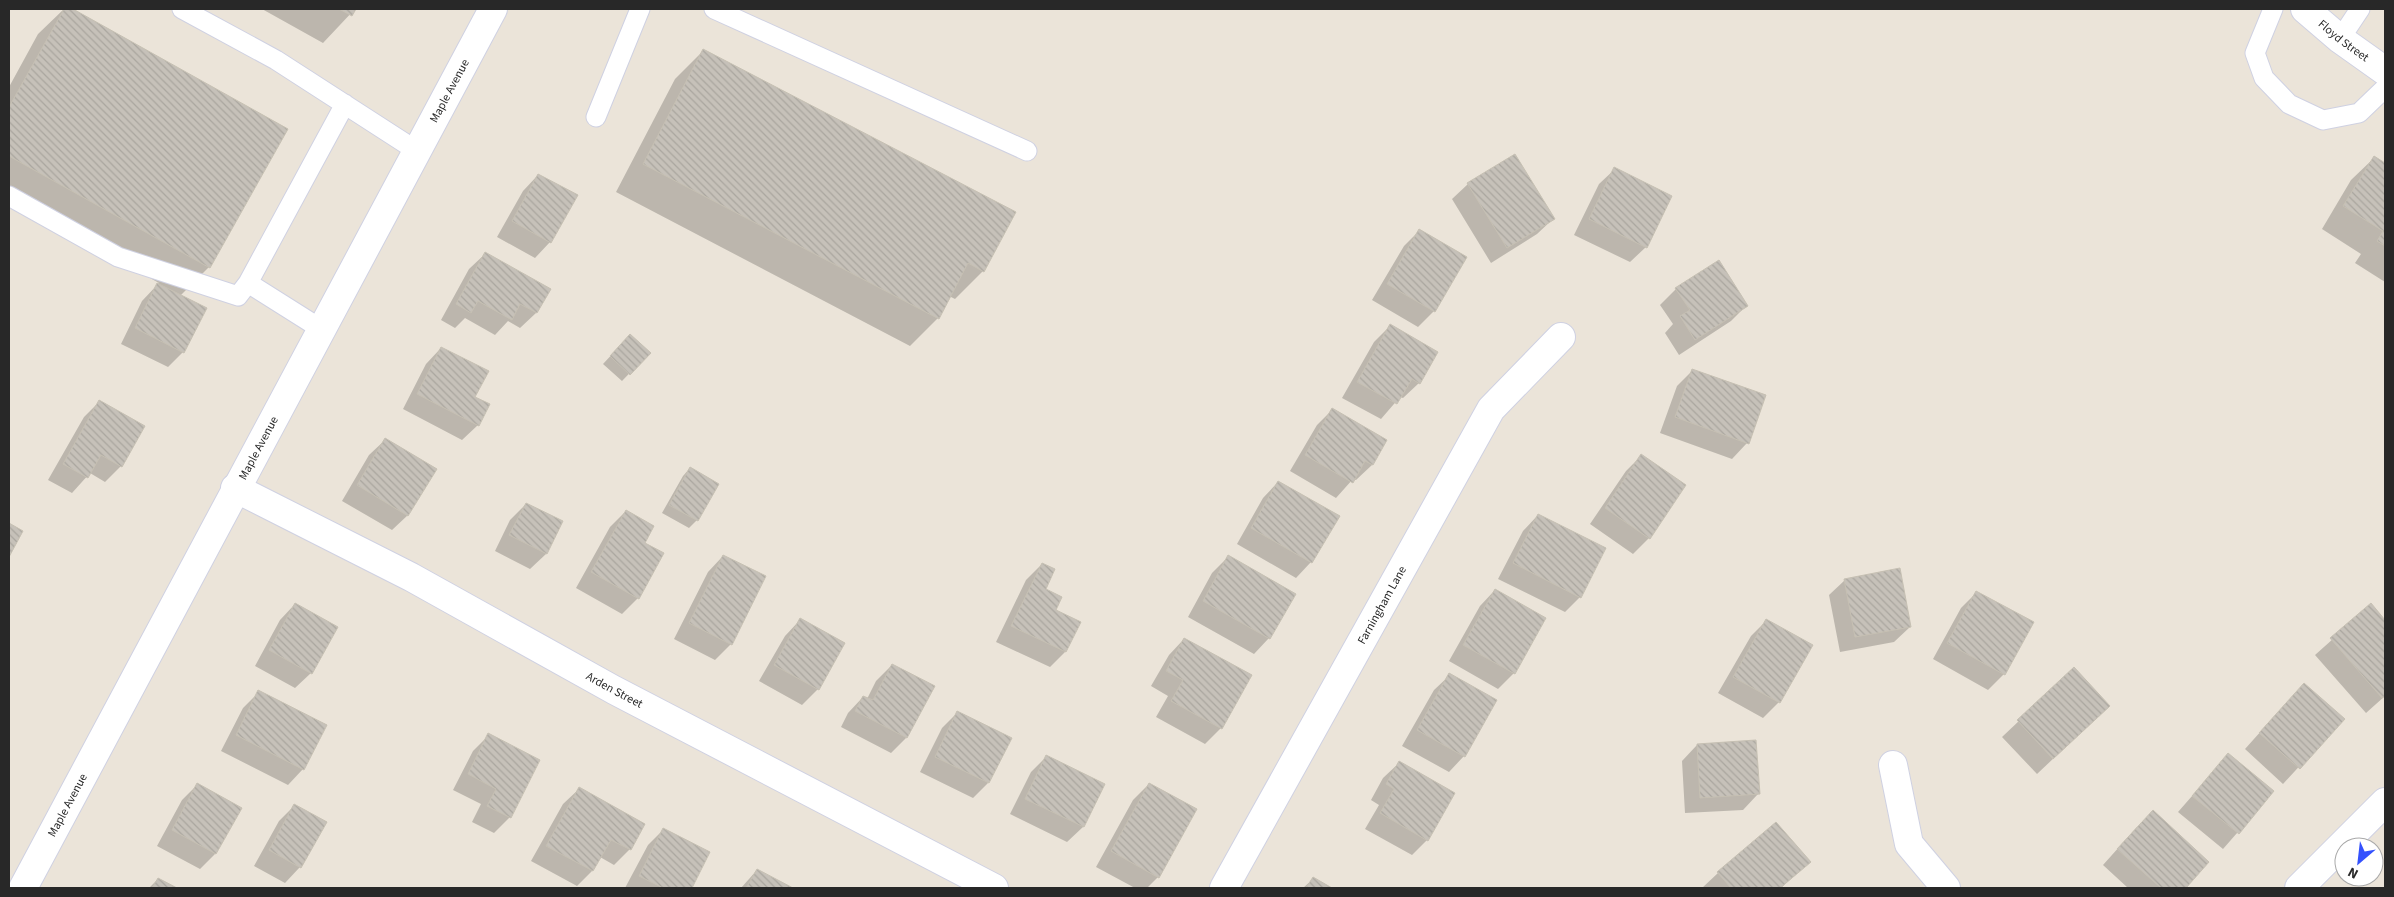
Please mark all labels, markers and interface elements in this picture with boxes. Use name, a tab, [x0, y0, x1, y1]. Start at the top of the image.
street label: Floyd Street	[2315, 15, 2373, 66]
street label: Maple Avenue	[425, 56, 473, 126]
street label: Maple Avenue	[234, 413, 282, 483]
street label: Farningham Lane	[1353, 563, 1410, 647]
street label: Arden Street	[583, 668, 646, 712]
street label: Maple Avenue	[43, 770, 91, 840]
north arrow	[2334, 837, 2384, 887]
text: N	[2345, 862, 2362, 884]

